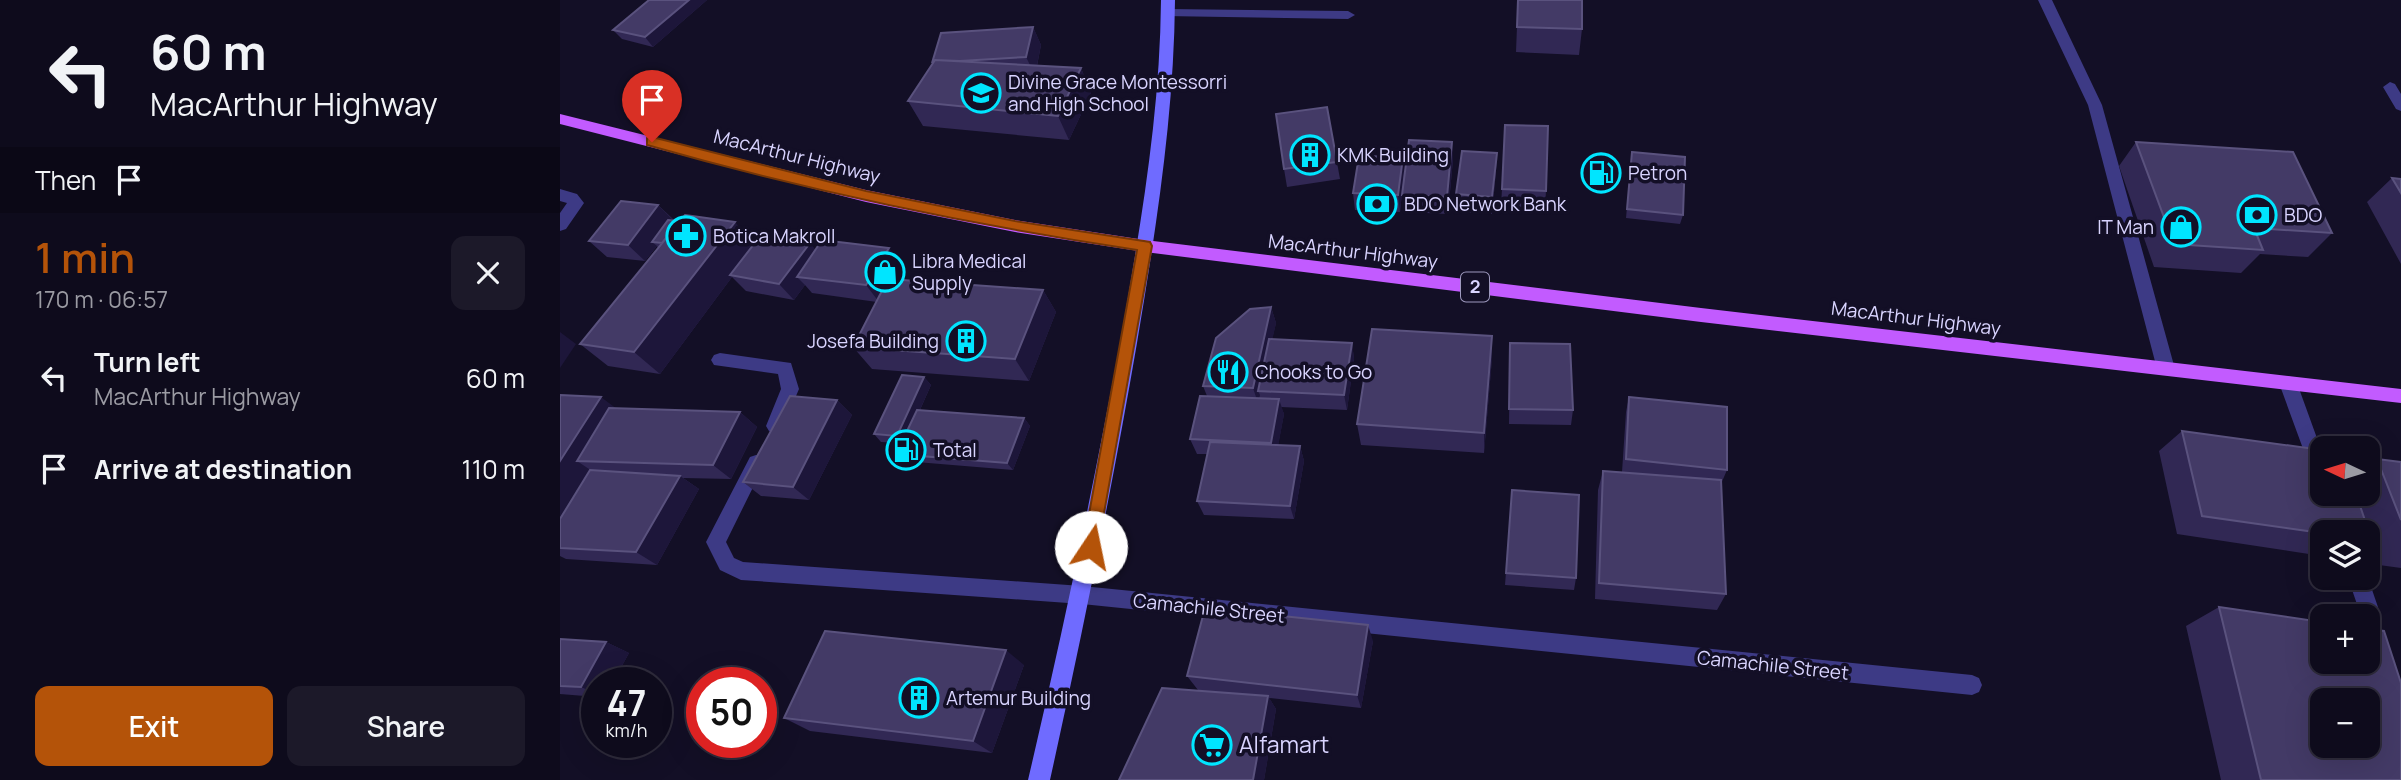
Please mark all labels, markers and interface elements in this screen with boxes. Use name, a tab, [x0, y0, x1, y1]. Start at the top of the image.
text: 60 m	[150, 18, 267, 85]
icon: left	[35, 28, 126, 119]
place label: Divine Grace Montessorri and High School	[1008, 69, 1227, 117]
pin	[622, 70, 682, 142]
school or university icon: Divine Grace Montessorri and High School	[960, 72, 1002, 114]
icon: arrive	[633, 81, 671, 119]
text: MacArthur Highway	[150, 82, 438, 126]
street label: MacArthur Highway	[711, 123, 883, 189]
building icon: KMK Building	[1289, 134, 1331, 176]
place label: KMK Building	[1337, 142, 1449, 168]
fuel station icon: Petron	[1580, 152, 1622, 194]
place label: Petron	[1628, 160, 1687, 186]
icon: arrive	[110, 161, 148, 199]
text: Then	[35, 162, 96, 198]
bank icon: BDO Network Bank	[1356, 183, 1398, 225]
place label: BDO Network Bank	[1404, 191, 1567, 217]
bank icon: BDO	[2236, 194, 2278, 236]
place label: BDO	[2284, 202, 2322, 228]
shop icon: IT Man	[2160, 206, 2202, 248]
place label: IT Man	[2097, 214, 2154, 240]
pharmacy icon: Botica Makroll	[665, 215, 707, 257]
place label: Botica Makroll	[713, 223, 835, 249]
text: 1 min	[35, 228, 135, 286]
street label: MacArthur Highway	[1267, 228, 1439, 274]
button: close	[451, 236, 525, 310]
place label: Libra Medical Supply	[912, 248, 1026, 296]
shop icon: Libra Medical Supply	[864, 251, 906, 293]
road number: 2	[1461, 272, 1489, 302]
text: 170 m · 06:57	[35, 283, 168, 315]
street label: MacArthur Highway	[1830, 295, 2002, 341]
building icon: Josefa Building	[945, 320, 987, 362]
place label: Josefa Building	[807, 328, 939, 354]
text: Turn left	[94, 344, 201, 380]
restaurant icon: Chooks to Go	[1207, 351, 1249, 393]
icon: left	[35, 359, 73, 397]
place label: Chooks to Go	[1255, 359, 1372, 385]
text: 60 m	[466, 360, 525, 396]
text: MacArthur Highway	[94, 380, 301, 412]
fuel station icon: Total	[885, 429, 927, 471]
north arrow	[2310, 436, 2380, 506]
map controls	[2310, 436, 2380, 758]
place label: Total	[933, 437, 977, 463]
icon: arrive	[35, 450, 73, 488]
text: Arrive at destination	[94, 451, 352, 487]
text: 110 m	[462, 451, 525, 487]
position arrow	[1054, 510, 1128, 584]
button: layers	[2310, 520, 2380, 590]
street label: Camachile Street	[1132, 587, 1286, 629]
button: +	[2310, 604, 2380, 674]
street label: Camachile Street	[1696, 644, 1850, 686]
speed limit sign: 50	[686, 667, 777, 758]
building icon: Artemur Building	[898, 677, 940, 719]
text: 47	[607, 679, 646, 727]
place label: Artemur Building	[946, 685, 1091, 711]
button: Exit	[35, 686, 273, 766]
button: Share	[287, 686, 525, 766]
button: −	[2310, 688, 2380, 758]
text: km/h	[606, 718, 647, 742]
supermarket icon: Alfamart	[1191, 724, 1233, 766]
place label: Alfamart	[1239, 728, 1329, 760]

